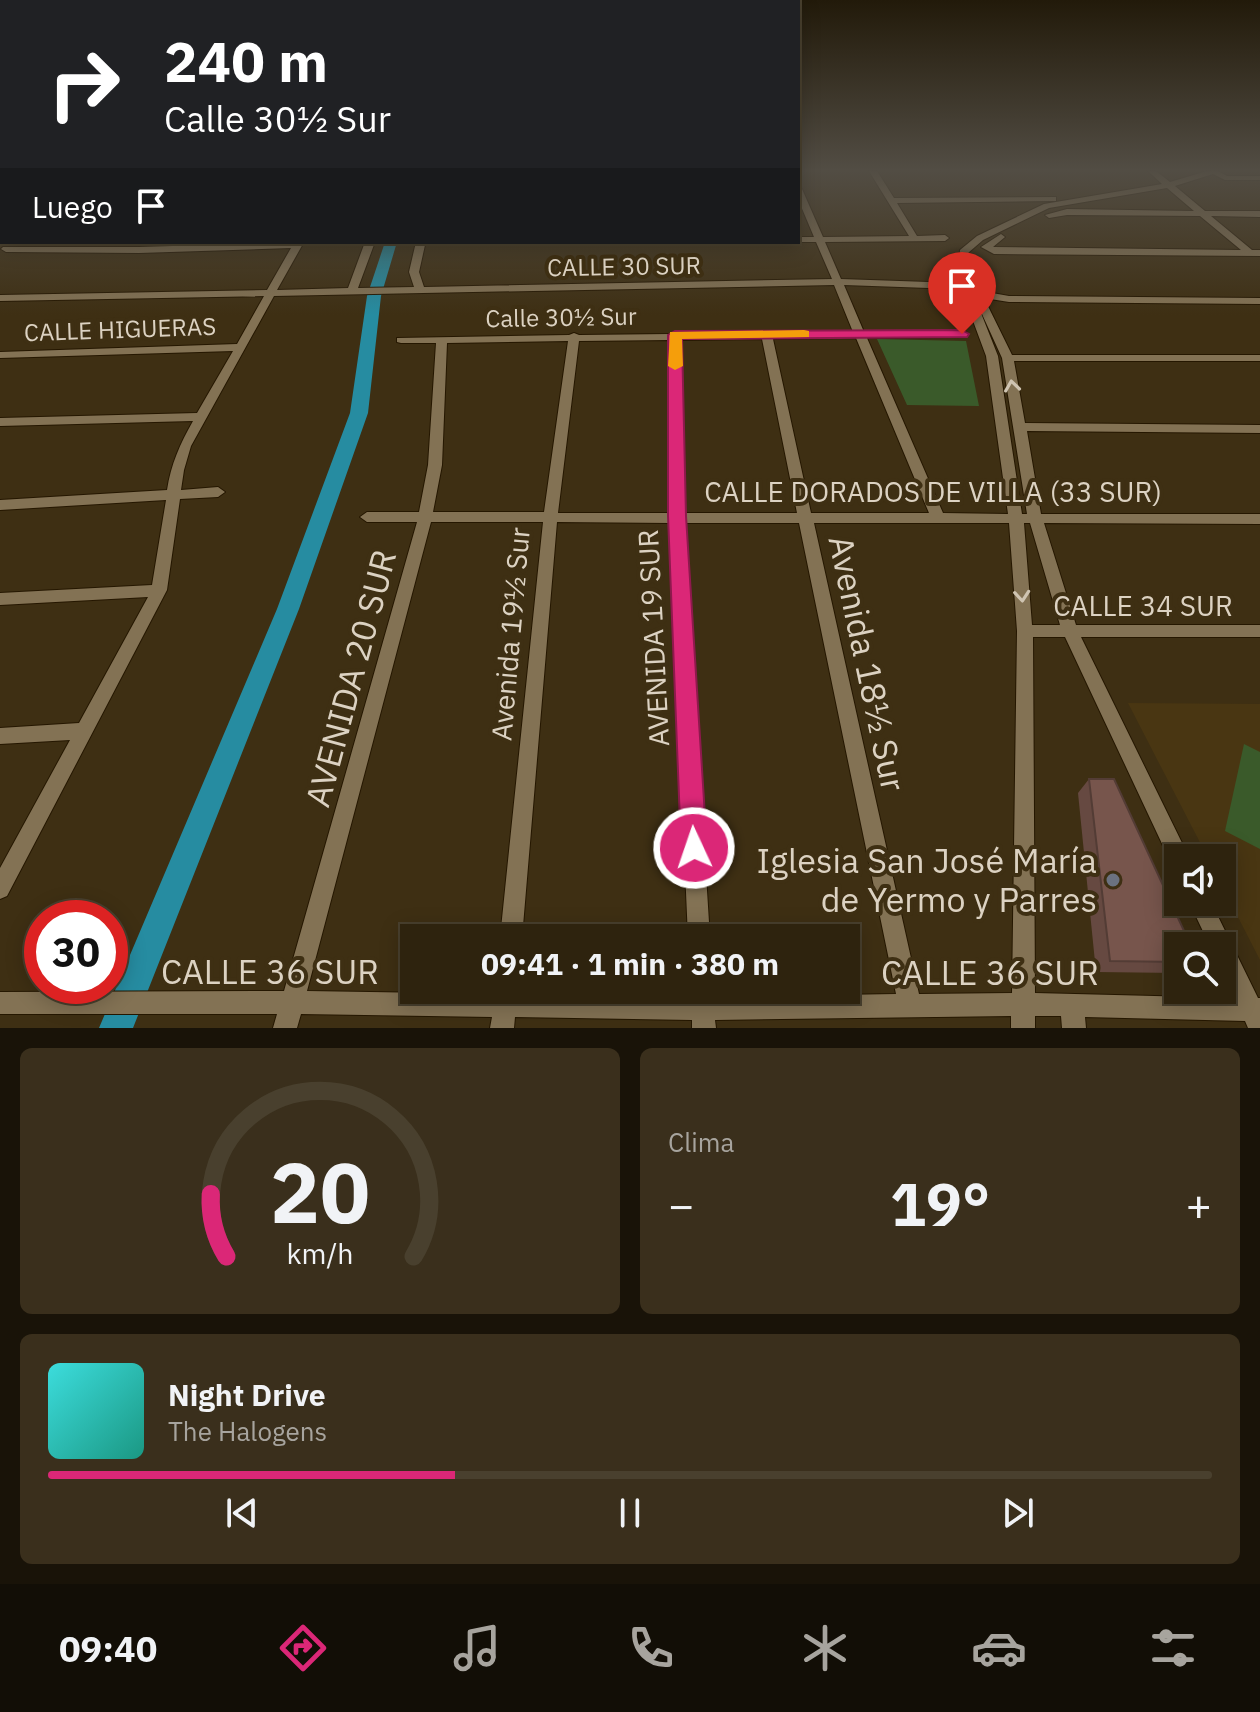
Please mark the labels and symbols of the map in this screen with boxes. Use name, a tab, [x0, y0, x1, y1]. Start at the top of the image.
street label: CALLE 30 SUR	[547, 249, 701, 283]
pin	[928, 252, 996, 334]
street label: Calle 30½ Sur	[485, 300, 637, 334]
street label: CALLE HIGUERAS	[23, 310, 217, 348]
one-way arrow	[1004, 379, 1021, 393]
street label: CALLE DORADOS DE VILLA (33 SUR)	[704, 473, 1162, 510]
street label: Avenida 19½ Sur	[482, 526, 538, 742]
street label: AVENIDA 19 SUR	[629, 528, 677, 748]
street label: Avenida 18½ Sur	[819, 531, 917, 795]
street label: AVENIDA 20 SUR	[295, 545, 405, 811]
street label: CALLE 34 SUR	[1053, 587, 1233, 624]
one-way arrow	[1014, 590, 1031, 603]
position arrow	[652, 806, 736, 890]
place label: Iglesia San José María de Yermo y Parres	[757, 838, 1097, 921]
marker: Iglesia San José María de Yermo y Parres	[1104, 871, 1122, 889]
speed limit sign: 30	[24, 900, 128, 1004]
street label: CALLE 36 SUR	[161, 949, 379, 993]
street label: CALLE 36 SUR	[881, 950, 1099, 994]

